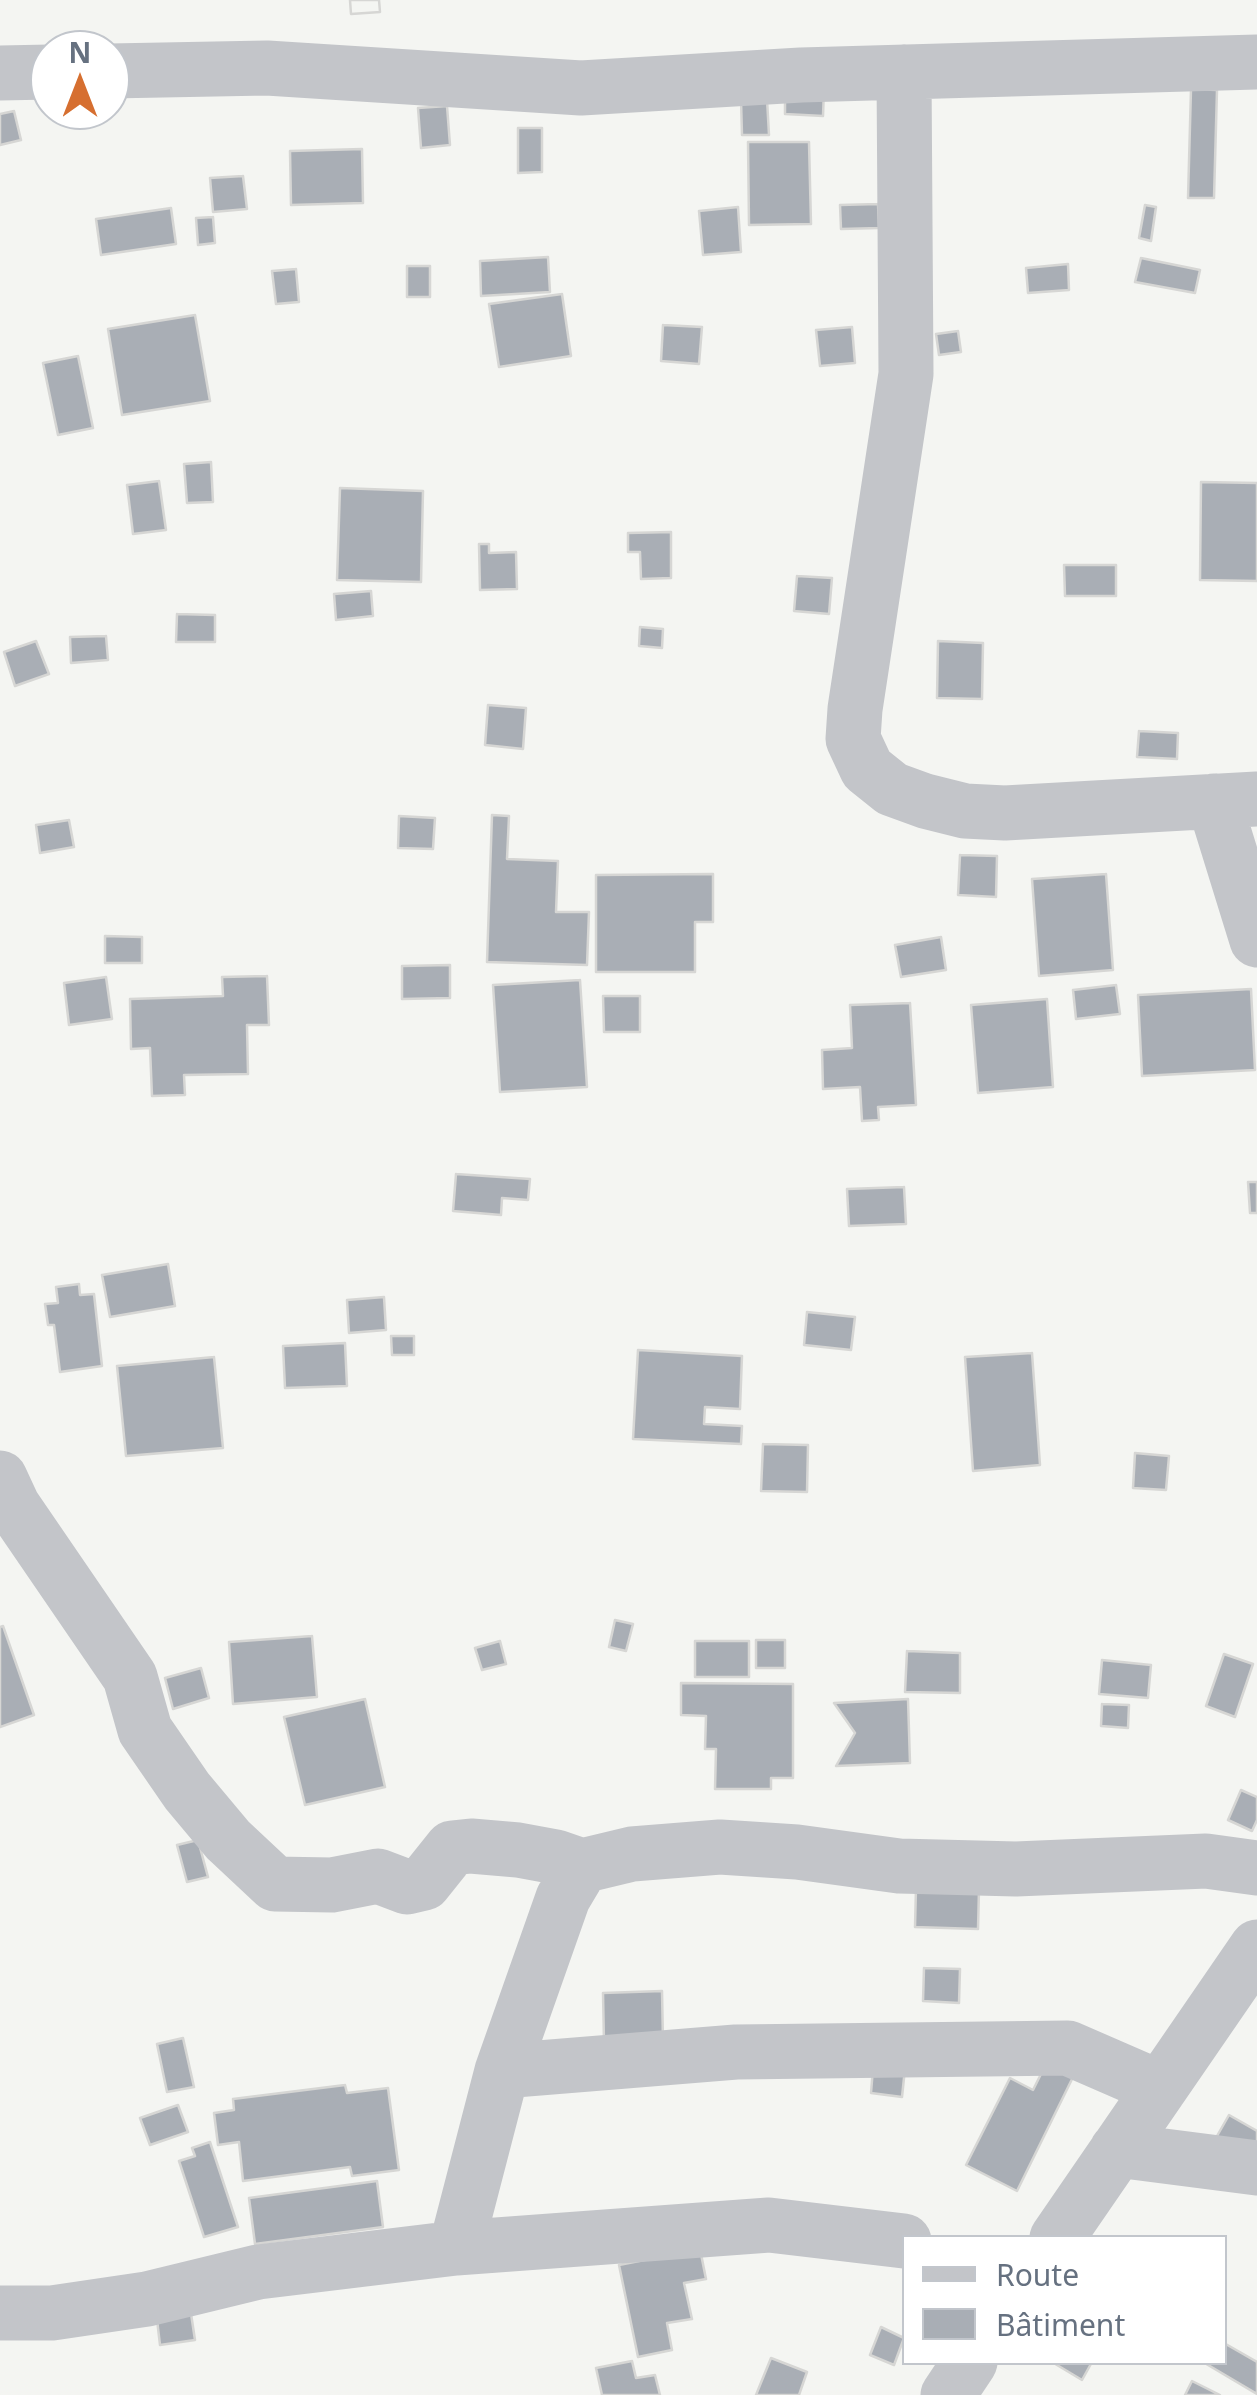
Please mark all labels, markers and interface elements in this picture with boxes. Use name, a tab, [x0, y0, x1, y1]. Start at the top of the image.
north arrow	[30, 30, 130, 130]
text: N	[69, 33, 91, 71]
legend	[902, 2235, 1227, 2365]
text: Route	[996, 2254, 1079, 2295]
text: Bâtiment	[996, 2304, 1125, 2345]

